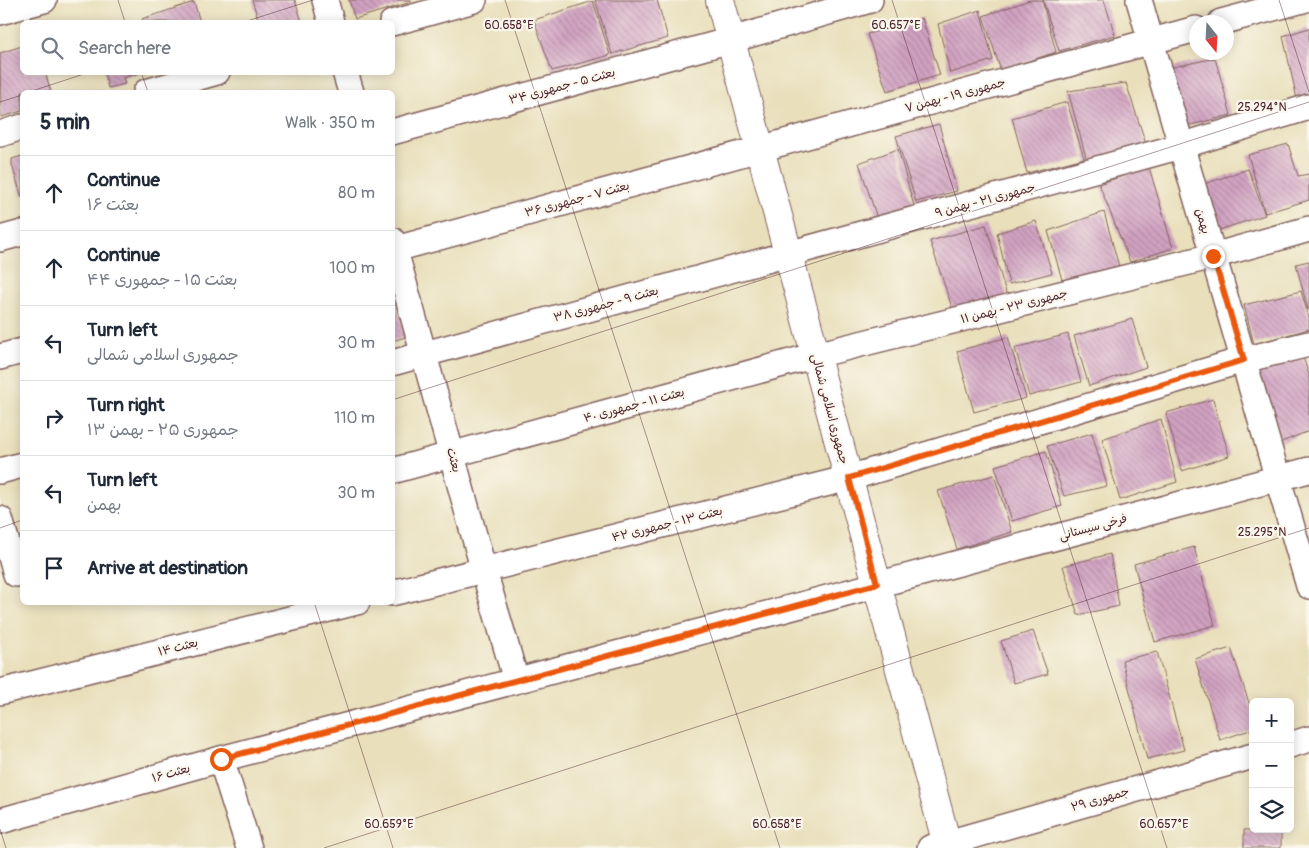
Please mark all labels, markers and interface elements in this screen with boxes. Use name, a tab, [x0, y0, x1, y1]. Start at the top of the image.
north arrow	[1189, 15, 1234, 60]
text: 60.658°E	[485, 18, 533, 33]
text: 60.657°E	[871, 18, 921, 33]
search box	[20, 20, 395, 75]
icon: search	[38, 34, 66, 62]
text: Search here	[78, 36, 171, 60]
street label: بعثت ۵ - جمهوری ۳۴	[507, 65, 617, 108]
street label: جمهوری ۱۹ - بهمن ۷	[903, 75, 1007, 116]
text: 25.294°N	[1237, 100, 1287, 115]
text: 5 min	[40, 109, 90, 136]
text: Walk · 350 m	[285, 113, 375, 133]
text: Continue	[87, 168, 160, 192]
street label: بعثت ۷ - جمهوری ۳۶	[523, 178, 631, 221]
icon: ahead	[40, 179, 68, 207]
street label: جمهوری ۲۱ - بهمن ۹	[933, 180, 1037, 221]
text: 80 m	[338, 183, 375, 203]
text: بعثت ۱۶	[87, 195, 139, 215]
street label: بهمن	[1192, 207, 1213, 236]
text: Continue	[87, 243, 160, 267]
route end	[1202, 245, 1225, 268]
icon: ahead	[40, 254, 68, 282]
text: 100 m	[329, 258, 375, 278]
text: بعثت ۱۵ - جمهوری ۴۴	[87, 270, 238, 290]
street label: بعثت ۹ - جمهوری ۳۸	[552, 283, 660, 326]
street label: جمهوری ۲۳ - بهمن ۱۱	[959, 286, 1069, 327]
text: Turn left	[87, 318, 157, 342]
icon: left	[40, 329, 68, 357]
text: 30 m	[337, 333, 375, 353]
text: جمهوری اسلامی شمالی	[87, 345, 239, 365]
street label: جمهوری اسلامی شمالی	[808, 352, 851, 466]
street label: بعثت ۱۱ - جمهوری ۴۰	[582, 385, 686, 426]
text: Turn right	[87, 393, 165, 417]
icon: right	[40, 404, 68, 432]
text: 110 m	[334, 408, 375, 428]
text: جمهوری ۲۵ - بهمن ۱۳	[87, 420, 239, 440]
street label: بعثت	[443, 446, 464, 474]
text: Turn left	[87, 468, 157, 492]
icon: left	[40, 479, 68, 507]
text: 30 m	[337, 483, 375, 503]
text: بهمن	[87, 495, 121, 515]
street label: بعثت ۱۳ - جمهوری ۴۲	[610, 503, 724, 545]
street label: فرخی سیستانی	[1057, 511, 1129, 544]
text: 25.295°N	[1238, 525, 1286, 540]
icon: arrive	[40, 554, 68, 582]
text: Arrive at destination	[87, 556, 248, 580]
street label: بعثت ۱۴	[157, 635, 200, 660]
map controls	[1249, 698, 1294, 833]
button: +	[1249, 698, 1294, 743]
button: −	[1249, 743, 1294, 788]
route start	[210, 748, 233, 771]
street label: بعثت ۱۶	[150, 761, 192, 786]
street label: جمهوری ۲۹	[1069, 784, 1131, 815]
button: layers	[1249, 788, 1294, 833]
text: 60.659°E	[365, 817, 413, 832]
text: 60.658°E	[753, 817, 801, 832]
text: 60.657°E	[1139, 817, 1189, 832]

